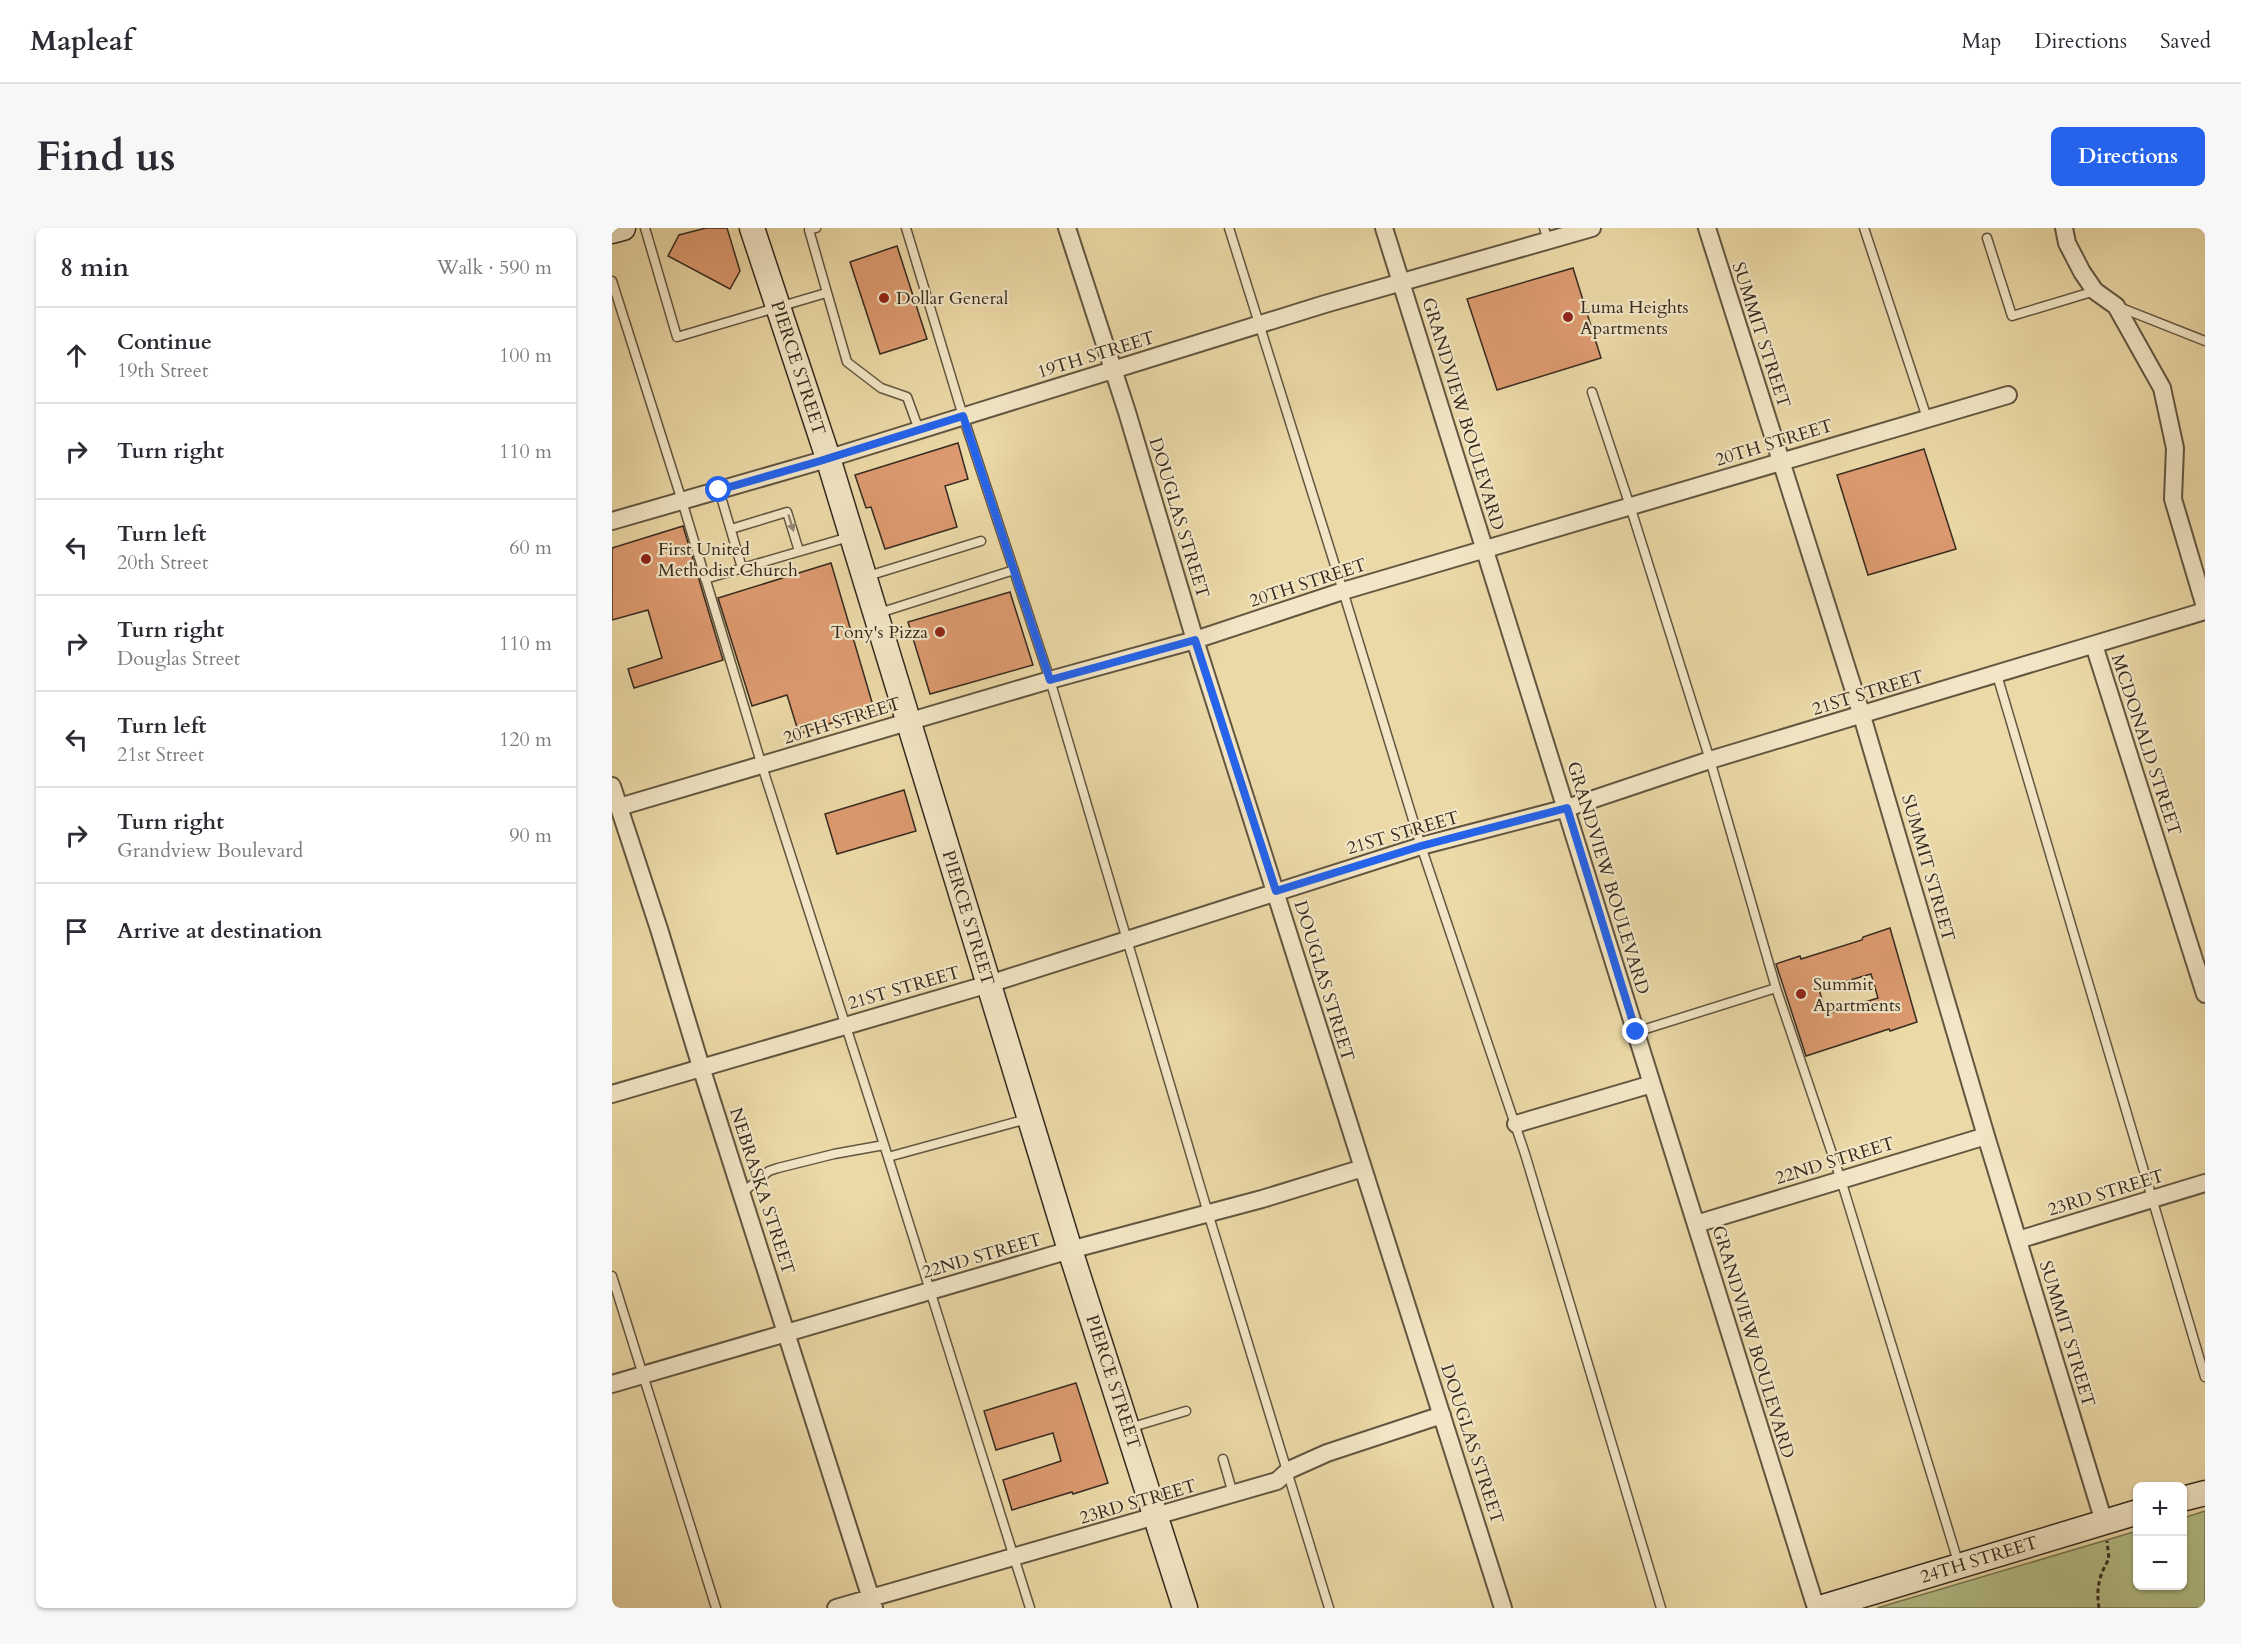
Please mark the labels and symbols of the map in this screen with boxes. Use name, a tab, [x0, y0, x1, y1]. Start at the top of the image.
street label: SUMMIT STREET	[1726, 259, 1796, 411]
place label: Dollar General	[896, 286, 1009, 311]
marker: Dollar General	[877, 291, 891, 305]
street label: GRANDVIEW BOULEVARD	[1416, 294, 1510, 534]
place label: Luma Heights Apartments	[1580, 295, 1689, 341]
street label: PIERCE STREET	[764, 297, 832, 439]
marker: Luma Heights Apartments	[1561, 310, 1575, 324]
street label: 19TH STREET	[1034, 325, 1158, 385]
street label: 20TH STREET	[1712, 413, 1836, 473]
street label: DOUGLAS STREET	[1143, 435, 1215, 601]
route start	[705, 476, 731, 502]
one-way arrow	[787, 514, 796, 532]
place label: First United Methodist Church	[658, 537, 798, 583]
marker: First United Methodist Church	[639, 552, 653, 566]
street label: 20TH STREET	[1246, 552, 1370, 614]
place label: Tony's Pizza	[831, 620, 928, 645]
marker: Tony's Pizza	[933, 625, 947, 639]
street label: MCDONALD STREET	[2105, 651, 2187, 839]
street label: 21ST STREET	[1809, 664, 1927, 722]
street label: 20TH STREET	[780, 691, 904, 751]
street label: GRANDVIEW BOULEVARD	[1561, 758, 1655, 998]
street label: SUMMIT STREET	[1895, 792, 1961, 944]
street label: 21ST STREET	[1344, 805, 1462, 861]
street label: PIERCE STREET	[936, 847, 1000, 989]
street label: DOUGLAS STREET	[1288, 898, 1360, 1064]
street label: 21ST STREET	[845, 960, 963, 1016]
place label: Summit Apartments	[1813, 972, 1901, 1018]
marker: Summit Apartments	[1794, 987, 1808, 1001]
route end	[1622, 1018, 1648, 1044]
street label: NEBRASKA STREET	[723, 1104, 801, 1278]
street label: 22ND STREET	[1772, 1131, 1898, 1191]
street label: 23RD STREET	[2045, 1163, 2167, 1223]
street label: GRANDVIEW BOULEVARD	[1706, 1222, 1800, 1462]
street label: 22ND STREET	[919, 1227, 1045, 1285]
street label: SUMMIT STREET	[2033, 1258, 2101, 1410]
street label: PIERCE STREET	[1079, 1311, 1147, 1453]
street label: DOUGLAS STREET	[1434, 1361, 1510, 1527]
street label: 23RD STREET	[1077, 1473, 1199, 1531]
street label: 24TH STREET	[1917, 1530, 2041, 1590]

